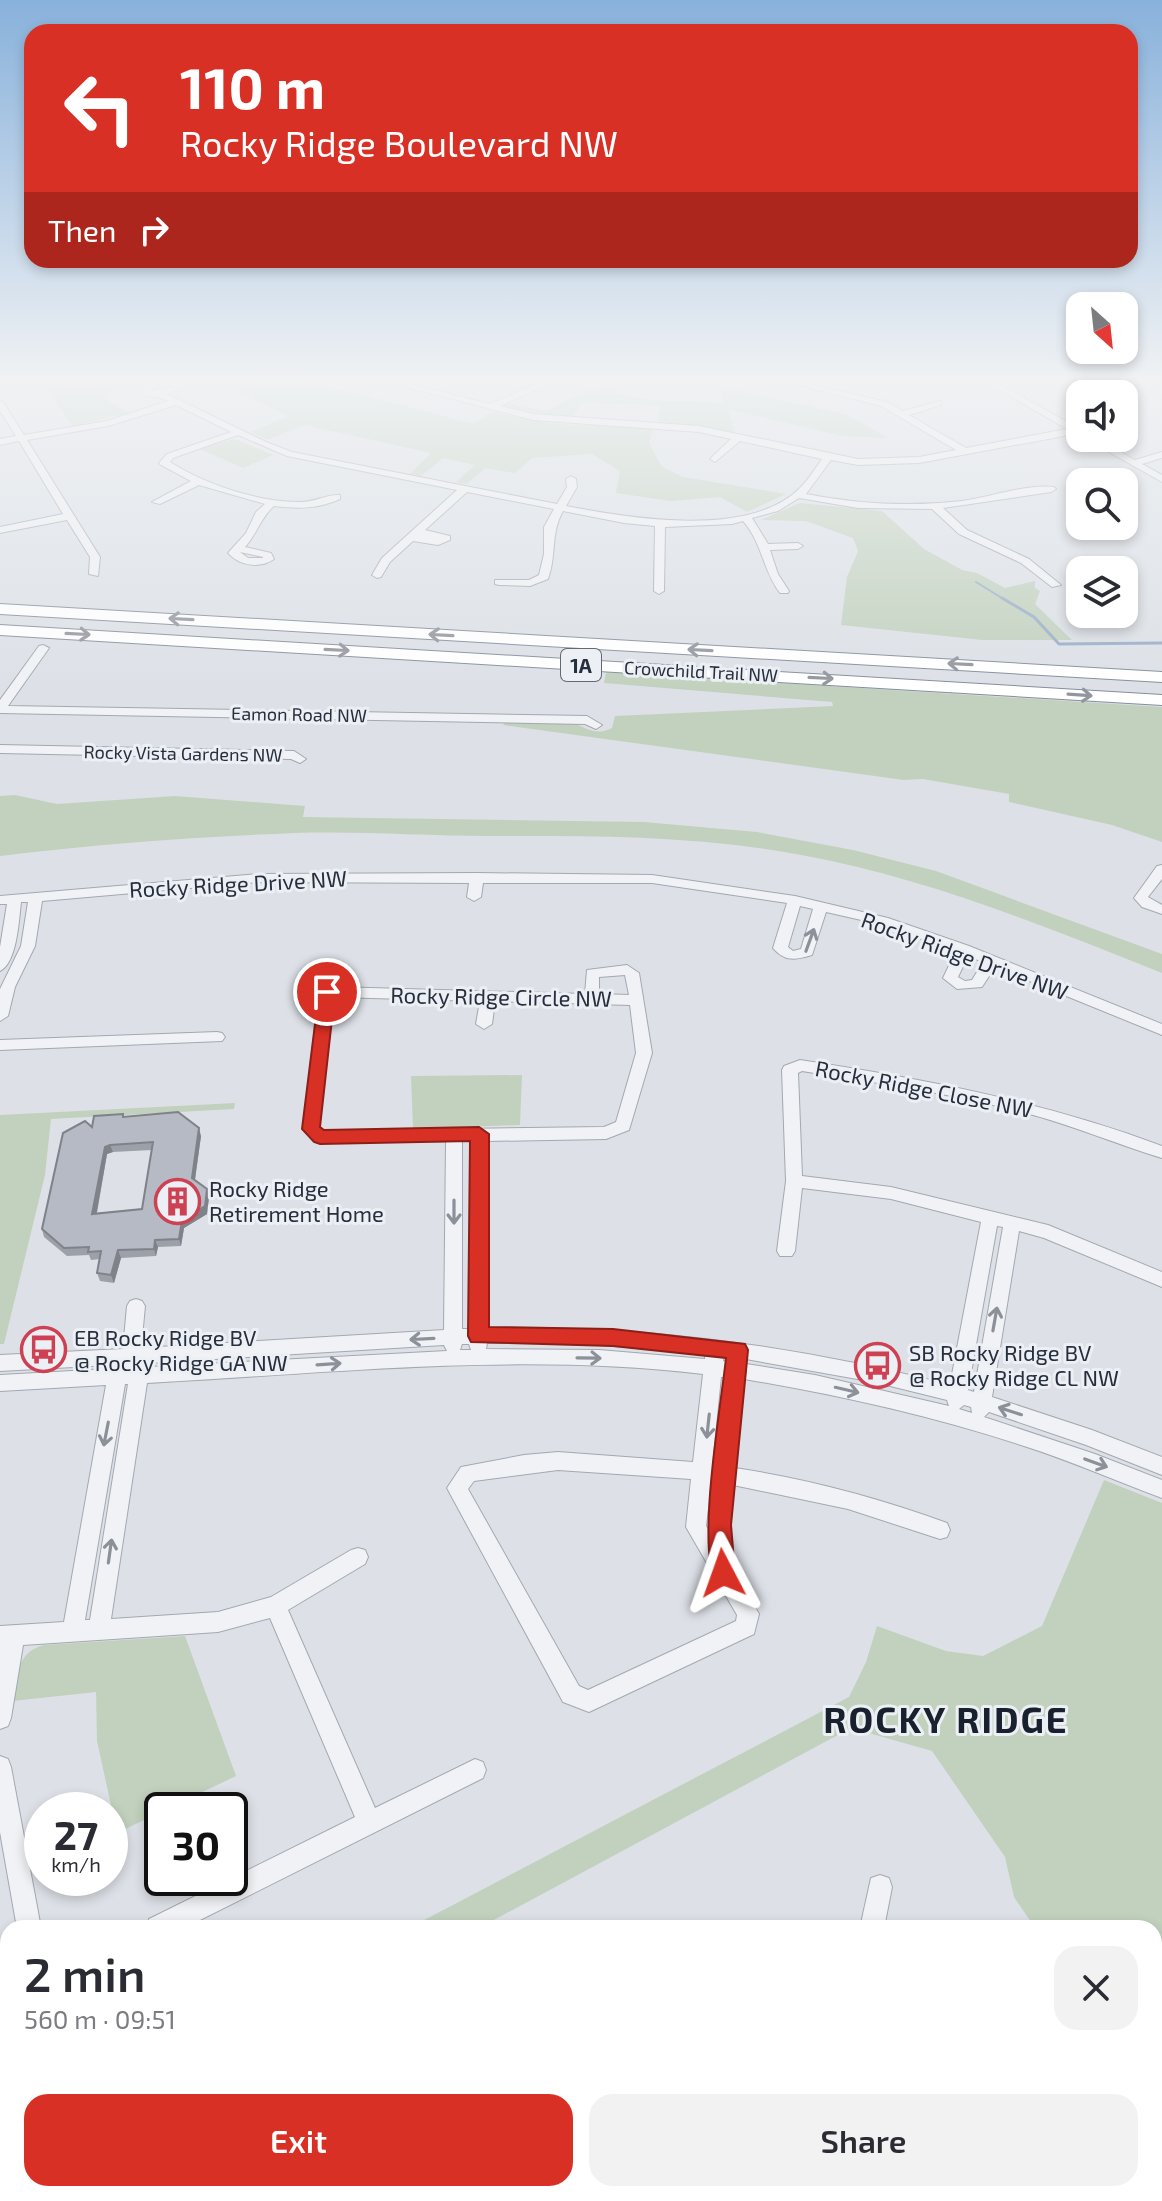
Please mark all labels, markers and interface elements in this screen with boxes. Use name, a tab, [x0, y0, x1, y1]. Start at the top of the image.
text: 110 m	[180, 53, 325, 120]
icon: left	[48, 56, 152, 160]
text: Rocky Ridge Boulevard NW	[180, 121, 618, 164]
icon: right	[132, 208, 176, 252]
text: Then	[48, 212, 116, 248]
north arrow	[1066, 292, 1138, 364]
map controls	[1066, 292, 1138, 628]
button: sound	[1066, 380, 1138, 452]
button: search	[1066, 468, 1138, 540]
button: layers	[1066, 556, 1138, 628]
one-way arrow	[168, 611, 195, 626]
one-way arrow	[64, 627, 91, 642]
one-way arrow	[428, 627, 455, 642]
one-way arrow	[687, 642, 714, 657]
one-way arrow	[323, 643, 350, 658]
road number: 1A	[561, 649, 601, 681]
street label: Crowchild Trail NW	[623, 656, 779, 686]
one-way arrow	[947, 657, 974, 672]
one-way arrow	[807, 670, 834, 685]
one-way arrow	[1066, 687, 1093, 702]
street label: Eamon Road NW	[231, 702, 367, 726]
street label: Rocky Vista Gardens NW	[83, 740, 283, 766]
street label: Rocky Ridge Drive NW	[128, 864, 348, 902]
street label: Rocky Ridge Drive NW	[858, 905, 1072, 1005]
one-way arrow	[804, 928, 818, 952]
pin	[293, 958, 361, 1026]
icon: arrive	[305, 970, 349, 1014]
street label: Rocky Ridge Circle NW	[390, 981, 612, 1011]
street label: Rocky Ridge Close NW	[813, 1054, 1035, 1122]
place label: Rocky Ridge Retirement Home	[209, 1175, 384, 1226]
building icon: Rocky Ridge Retirement Home	[154, 1177, 202, 1225]
one-way arrow	[446, 1198, 462, 1225]
one-way arrow	[989, 1306, 1004, 1332]
place label: EB Rocky Ridge BV @ Rocky Ridge GA NW	[74, 1324, 288, 1375]
bus stop icon: EB Rocky Ridge BV @ Rocky Ridge GA NW	[19, 1326, 67, 1374]
one-way arrow	[409, 1331, 436, 1346]
place label: SB Rocky Ridge BV @ Rocky Ridge CL NW	[909, 1339, 1119, 1390]
bus stop icon: SB Rocky Ridge BV @ Rocky Ridge CL NW	[854, 1341, 902, 1389]
one-way arrow	[575, 1350, 602, 1365]
one-way arrow	[316, 1357, 342, 1372]
one-way arrow	[833, 1384, 859, 1399]
one-way arrow	[997, 1402, 1022, 1417]
one-way arrow	[700, 1412, 715, 1439]
one-way arrow	[97, 1421, 112, 1446]
one-way arrow	[1083, 1456, 1108, 1471]
position arrow	[681, 1531, 765, 1615]
one-way arrow	[103, 1538, 118, 1565]
district label: ROCKY RIDGE	[823, 1697, 1069, 1740]
speed limit sign: 30	[144, 1792, 248, 1896]
text: 27	[54, 1810, 98, 1858]
text: km/h	[51, 1852, 101, 1876]
text: 2 min	[24, 1944, 145, 2002]
button: close	[1054, 1946, 1138, 2030]
text: 560 m · 09:51	[24, 2003, 176, 2034]
button: Exit	[24, 2094, 573, 2186]
button: Share	[589, 2094, 1138, 2186]

